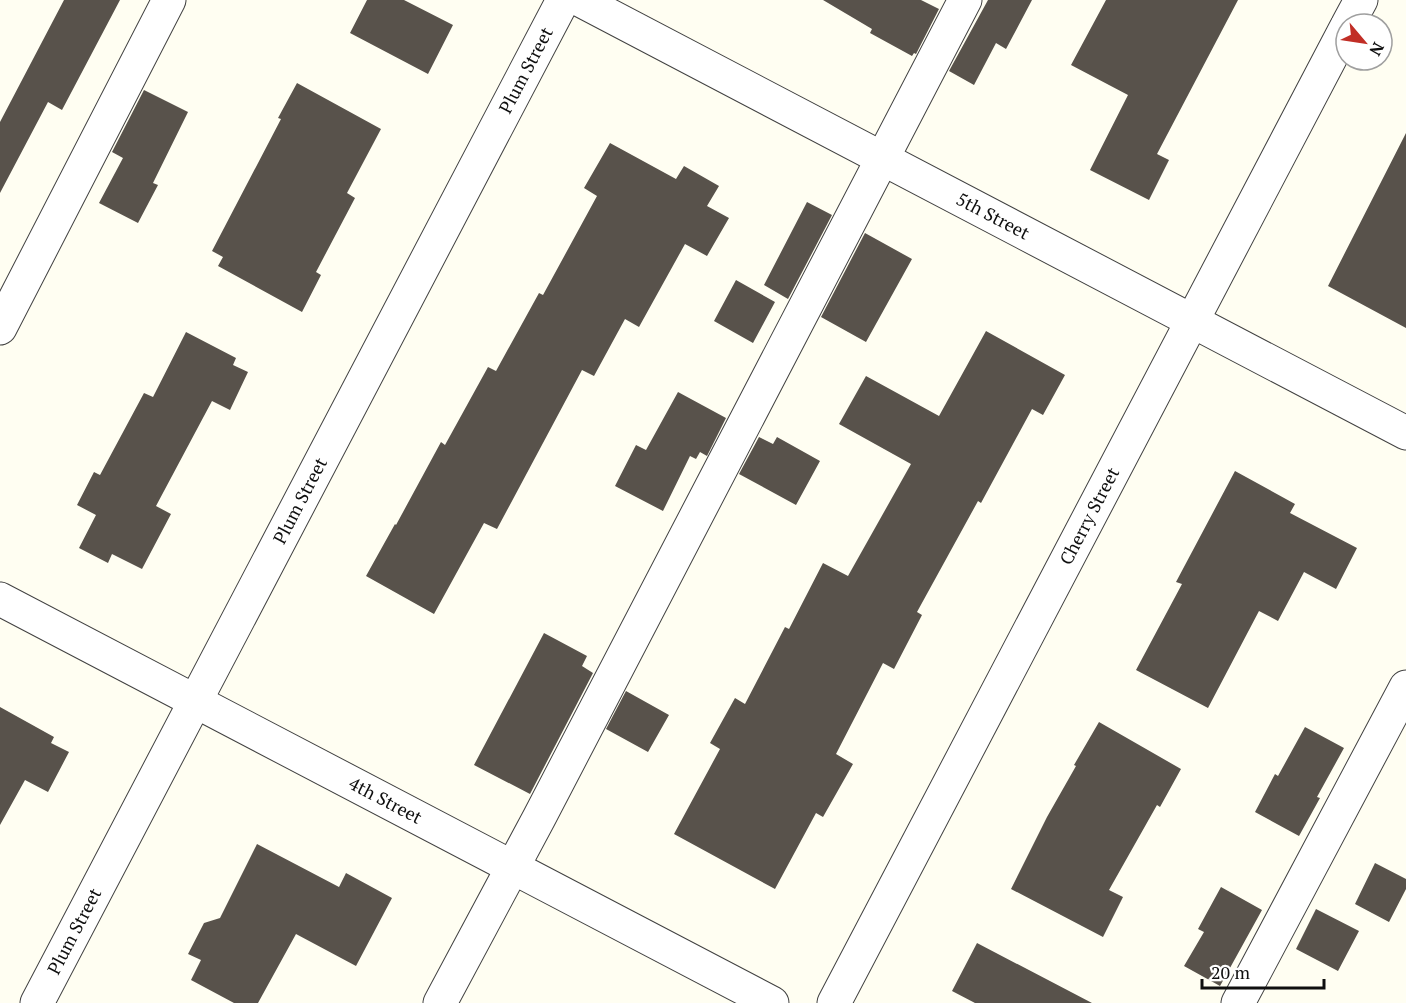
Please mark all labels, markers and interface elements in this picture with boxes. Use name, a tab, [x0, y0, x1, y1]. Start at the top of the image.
north arrow	[1334, 12, 1394, 72]
street label: Plum Street	[493, 22, 558, 117]
text: N	[1365, 39, 1390, 60]
street label: 5th Street	[952, 186, 1034, 245]
street label: Plum Street	[267, 453, 332, 548]
street label: Cherry Street	[1053, 462, 1124, 569]
street label: 4th Street	[345, 771, 427, 829]
street label: Plum Street	[41, 883, 106, 978]
scale bar	[1202, 952, 1324, 990]
text: 20 m	[1211, 960, 1251, 984]

